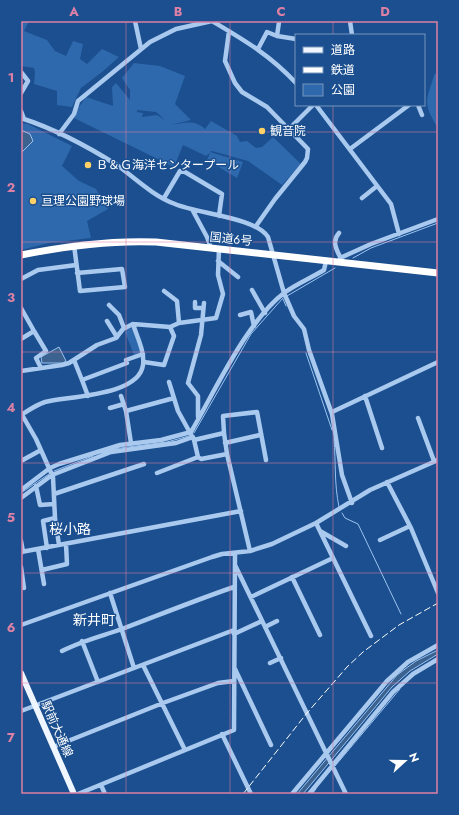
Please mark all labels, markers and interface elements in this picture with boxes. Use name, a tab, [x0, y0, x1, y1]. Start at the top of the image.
text: A	[68, 2, 79, 21]
text: B	[174, 2, 183, 21]
text: C	[276, 2, 286, 21]
text: D	[380, 2, 390, 21]
legend	[295, 34, 425, 106]
text: 道路	[331, 41, 355, 59]
text: 鉄道	[331, 61, 355, 79]
text: 1	[8, 68, 14, 87]
text: 公園	[331, 81, 355, 99]
place label: 観音院	[270, 122, 306, 140]
marker: 観音院	[257, 126, 267, 136]
place label: Ｂ＆Ｇ海洋センタープール	[96, 156, 239, 174]
marker: Ｂ＆Ｇ海洋センタープール	[83, 160, 93, 170]
text: 2	[7, 178, 15, 197]
place label: 亘理公園野球場	[41, 192, 125, 210]
marker: 亘理公園野球場	[28, 196, 38, 206]
street label: 国道6号	[209, 228, 253, 250]
text: 3	[7, 288, 15, 307]
text: 4	[6, 398, 16, 417]
text: 5	[7, 508, 15, 527]
district label: 桜小路	[49, 519, 91, 539]
district label: 新井町	[73, 610, 115, 630]
text: 6	[7, 618, 16, 637]
street label: 駅前大通線	[37, 698, 77, 760]
text: 7	[7, 728, 15, 747]
north arrow	[385, 741, 425, 781]
text: N	[405, 750, 423, 764]

